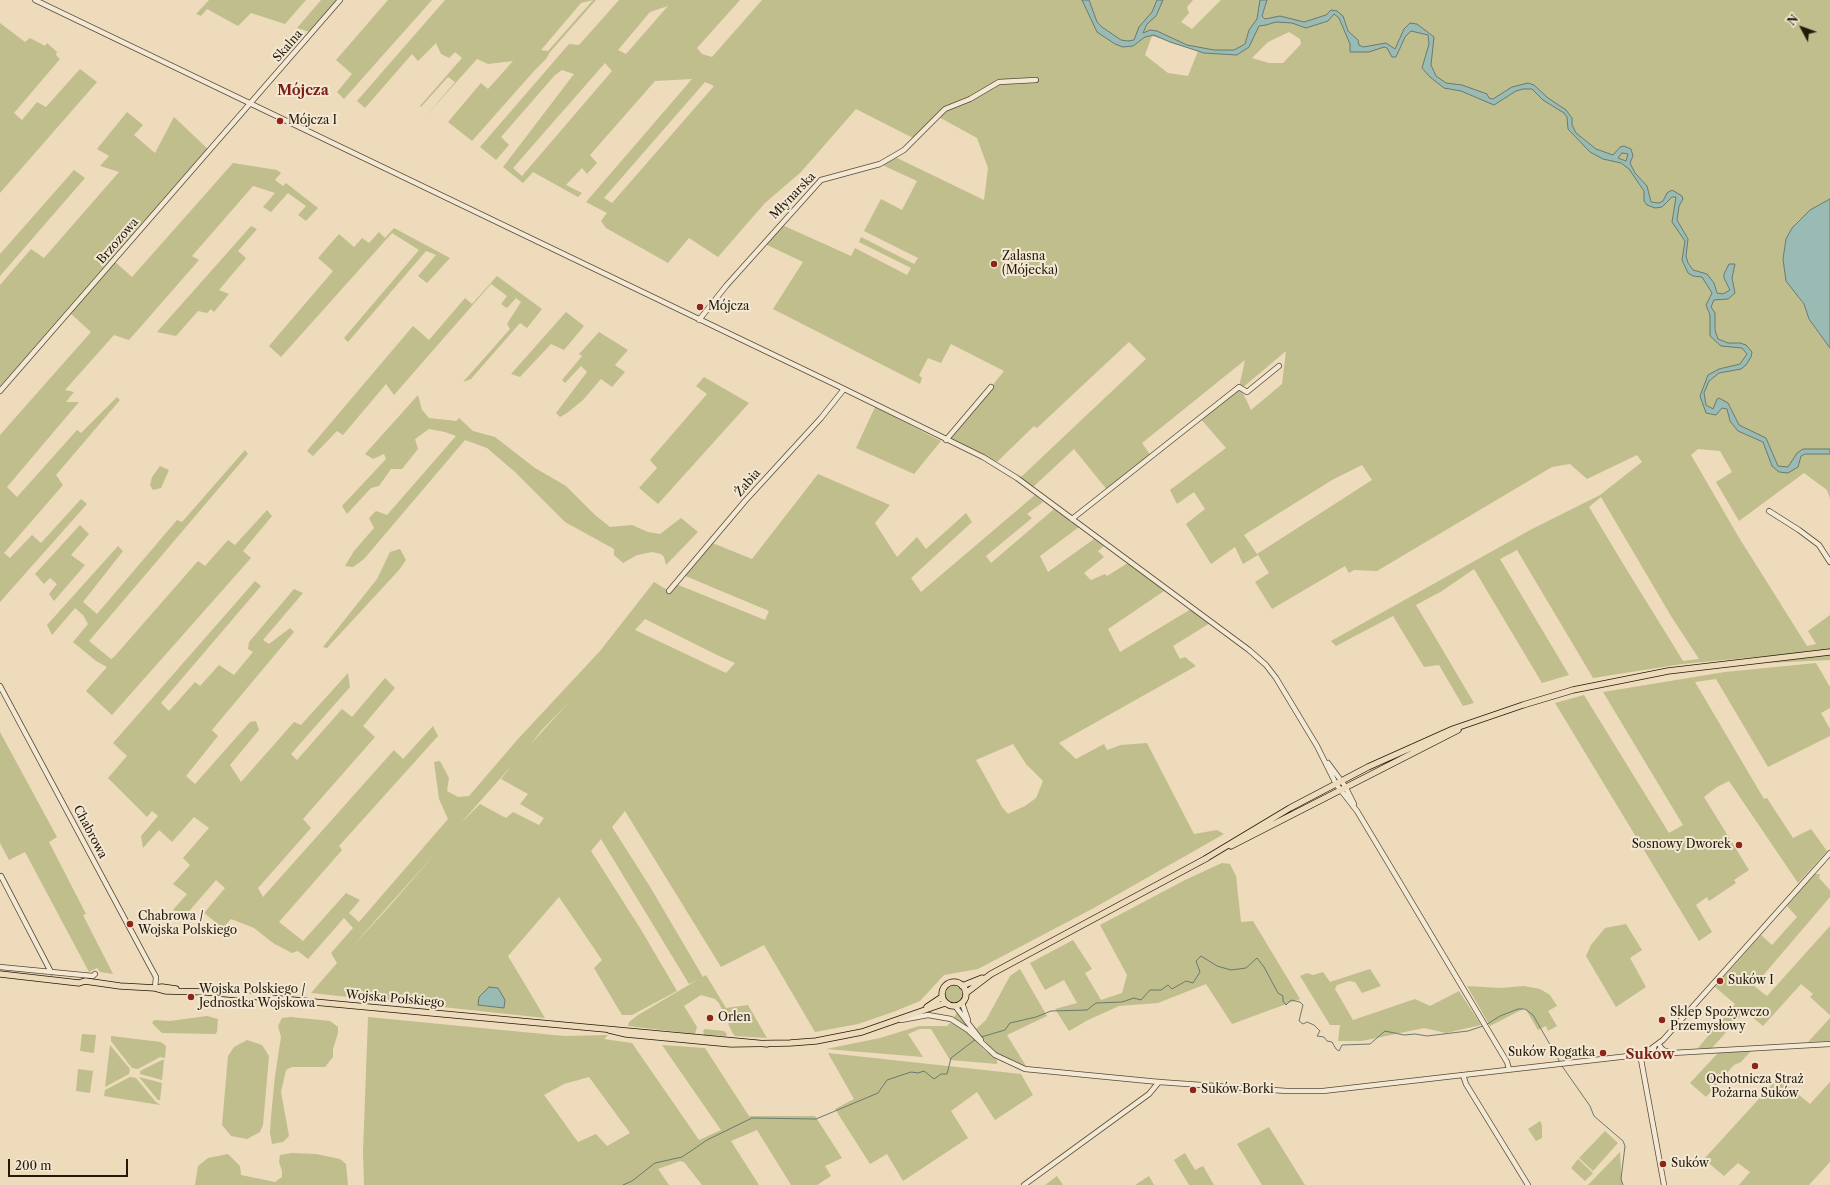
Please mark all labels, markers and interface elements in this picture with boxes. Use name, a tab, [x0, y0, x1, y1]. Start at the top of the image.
north arrow	[1782, 8, 1822, 48]
text: N	[1785, 12, 1801, 28]
street label: Skalna	[270, 27, 306, 65]
district label: Mójcza	[277, 83, 329, 99]
place label: Mójcza I	[288, 114, 337, 128]
marker: Mójcza I	[275, 116, 285, 126]
street label: Młynarska	[767, 170, 819, 222]
street label: Brzozowa	[94, 215, 142, 267]
place label: Zalasna (Mójecka)	[1002, 250, 1058, 278]
marker: Zalasna (Mójecka)	[989, 259, 999, 269]
place label: Mójcza	[708, 300, 749, 314]
marker: Mójcza	[695, 302, 705, 312]
street label: Żabia	[732, 466, 764, 500]
street label: Chabrowa	[70, 803, 110, 861]
place label: Sosnowy Dworek	[1632, 838, 1731, 852]
marker: Sosnowy Dworek	[1734, 840, 1744, 850]
place label: Chabrowa / Wojska Polskiego	[138, 910, 237, 938]
marker: Chabrowa / Wojska Polskiego	[125, 919, 135, 929]
place label: Suków I	[1728, 974, 1774, 988]
marker: Suków I	[1715, 976, 1725, 986]
place label: Wojska Polskiego / Jednostka Wojskowa	[199, 983, 315, 1011]
street label: Wojska Polskiego	[345, 988, 445, 1010]
marker: Wojska Polskiego / Jednostka Wojskowa	[186, 992, 196, 1002]
place label: Sklep Spożywczo Przemysłowy	[1670, 1006, 1769, 1034]
place label: Orlen	[718, 1011, 751, 1025]
marker: Orlen	[705, 1013, 715, 1023]
marker: Sklep Spożywczo Przemysłowy	[1657, 1015, 1667, 1025]
place label: Suków Rogatka	[1508, 1046, 1595, 1060]
district label: Suków	[1626, 1047, 1674, 1063]
marker: Suków Rogatka	[1598, 1048, 1608, 1058]
marker: Ochotnicza Straż Pożarna Suków	[1750, 1061, 1760, 1071]
place label: Ochotnicza Straż Pożarna Suków	[1706, 1073, 1804, 1101]
place label: Suków Borki	[1201, 1083, 1274, 1097]
marker: Suków Borki	[1188, 1085, 1198, 1095]
scale bar	[10, 1151, 130, 1177]
place label: Suków	[1671, 1157, 1709, 1171]
text: 200 m	[15, 1158, 52, 1173]
marker: Suków	[1658, 1159, 1668, 1169]

